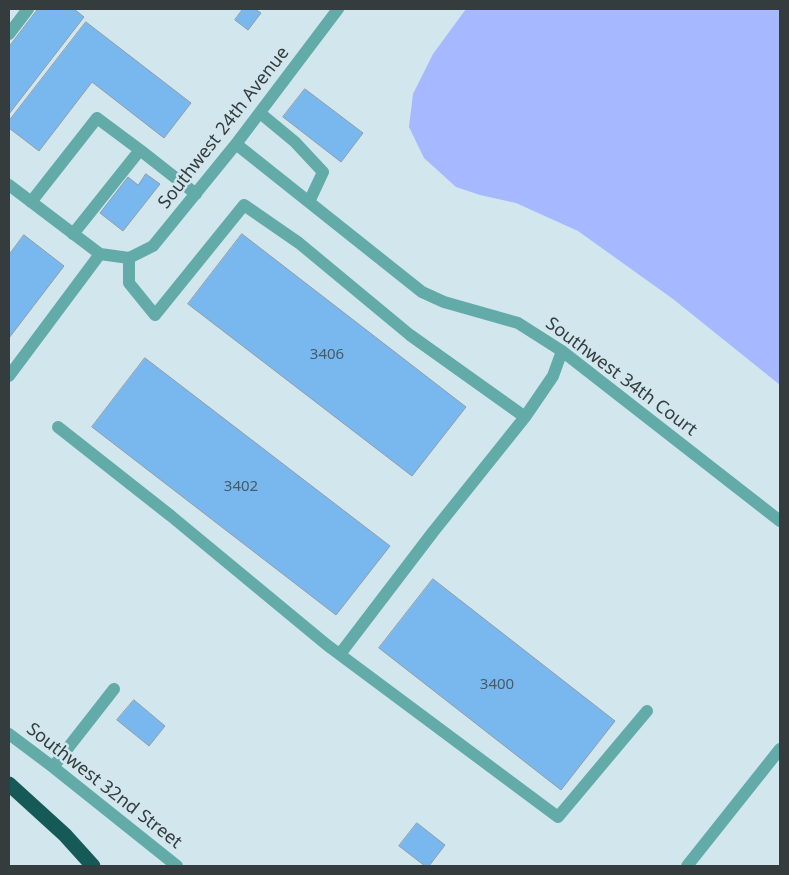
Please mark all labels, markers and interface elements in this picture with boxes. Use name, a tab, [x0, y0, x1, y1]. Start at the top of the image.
street label: Southwest 24th Avenue	[154, 43, 294, 213]
street label: Southwest 34th Court	[541, 313, 701, 441]
house number: 3406	[310, 346, 344, 364]
house number: 3402	[224, 478, 258, 496]
house number: 3400	[480, 676, 514, 694]
street label: Southwest 32nd Street	[22, 719, 186, 853]

